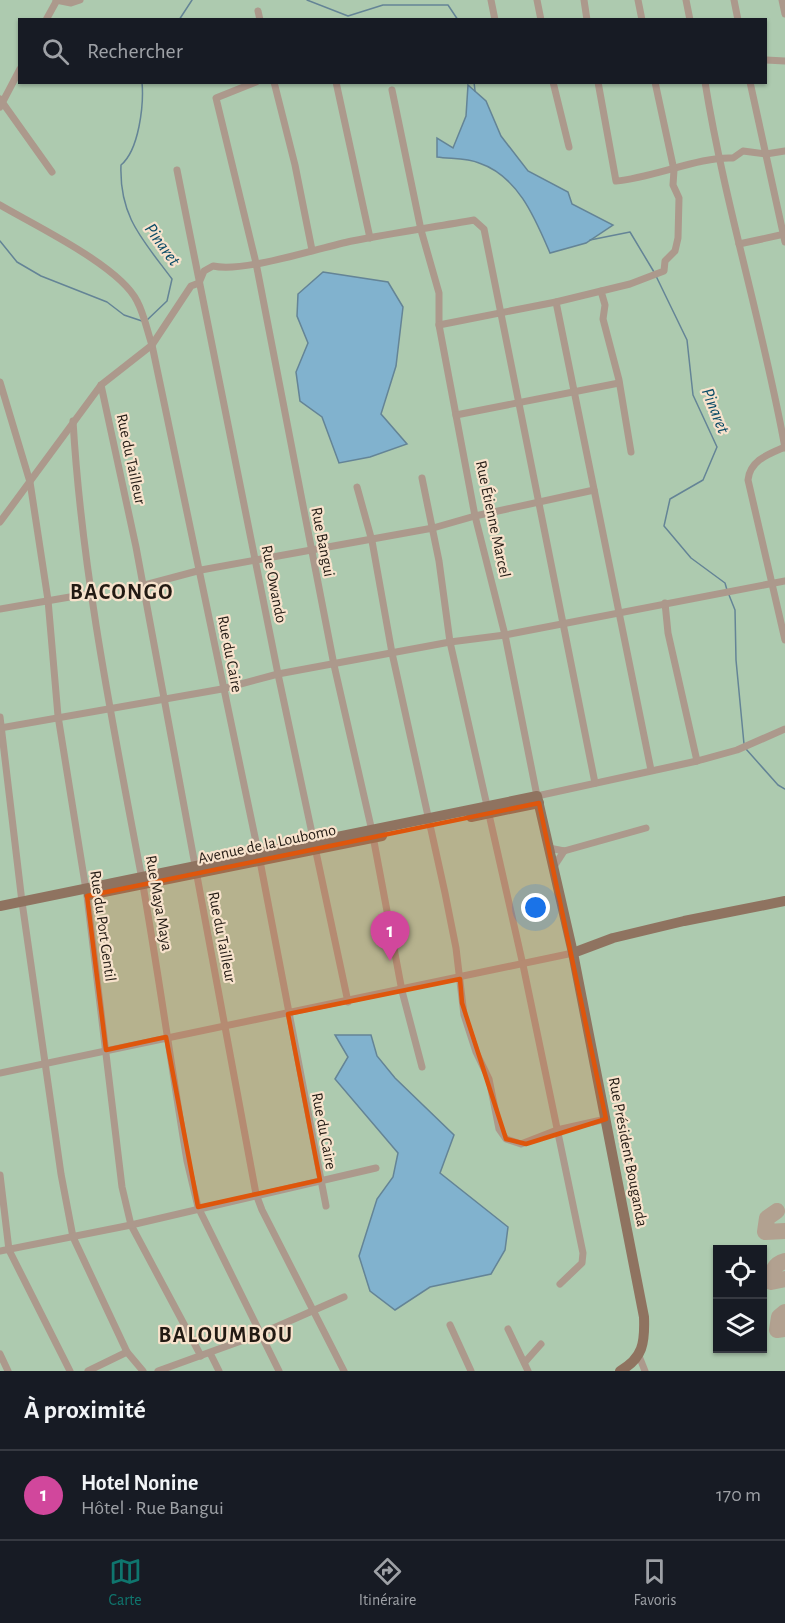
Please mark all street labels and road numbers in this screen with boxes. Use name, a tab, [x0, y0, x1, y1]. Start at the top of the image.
street label: Rue du Tailleur	[114, 412, 149, 507]
street label: Rue Étienne Marcel	[473, 459, 515, 579]
street label: Rue Bangui	[308, 506, 338, 578]
street label: Rue Owando	[259, 544, 289, 624]
street label: Rue du Caire	[215, 614, 245, 694]
street label: Avenue de la Loubomo	[197, 822, 338, 866]
street label: Rue Maya Maya	[142, 854, 175, 952]
street label: Rue du Port Gentil	[87, 869, 119, 983]
street label: Rue du Tailleur	[205, 890, 239, 985]
street label: Rue Président Bouganda	[606, 1076, 650, 1228]
street label: Rue du Caire	[309, 1091, 339, 1171]

